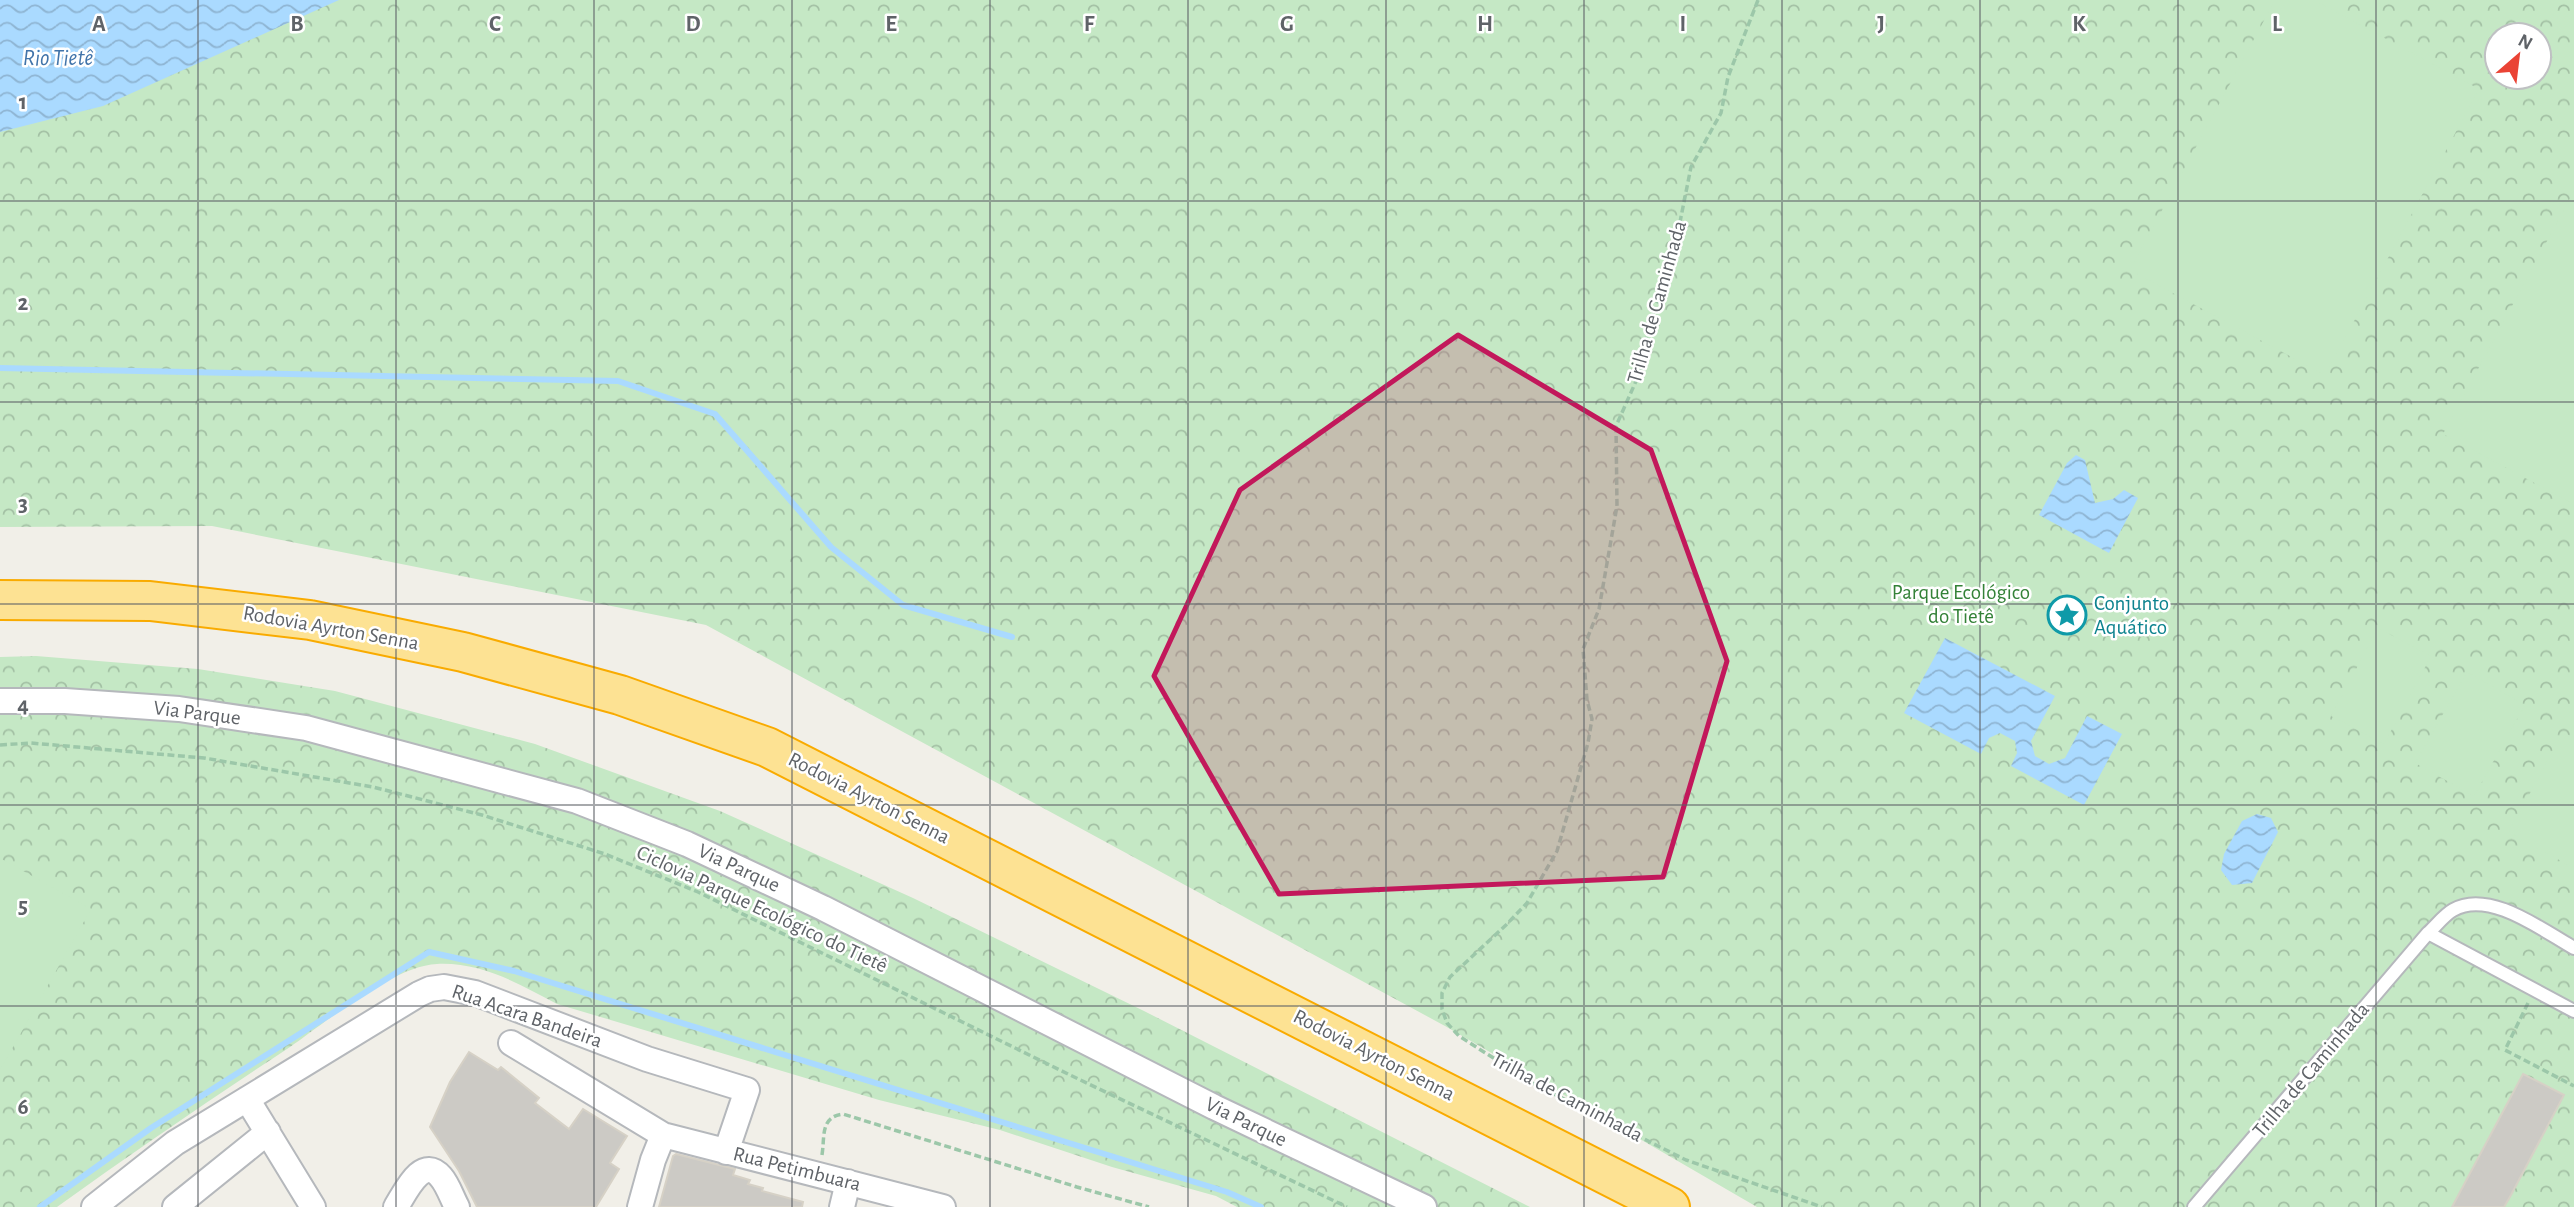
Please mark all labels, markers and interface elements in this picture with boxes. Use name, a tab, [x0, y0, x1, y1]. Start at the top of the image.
text: A	[92, 13, 106, 36]
text: B	[290, 13, 304, 36]
text: C	[489, 13, 501, 36]
text: D	[685, 13, 701, 36]
text: E	[885, 13, 897, 36]
text: F	[1084, 13, 1095, 36]
text: G	[1280, 13, 1294, 36]
text: H	[1477, 13, 1493, 36]
text: I	[1680, 13, 1686, 36]
text: J	[1877, 13, 1885, 36]
text: K	[2072, 13, 2086, 36]
text: L	[2272, 13, 2282, 36]
north arrow	[2483, 21, 2553, 91]
text: N	[2515, 31, 2536, 54]
water label: Rio Tietê	[23, 47, 94, 70]
text: 1	[19, 91, 27, 114]
street label: Trilha de Caminhada	[1624, 218, 1690, 386]
text: 2	[18, 292, 29, 315]
text: 3	[18, 493, 28, 516]
park label: Parque Ecológico do Tietê	[1892, 582, 2030, 627]
place label: Conjunto Aquático	[2094, 593, 2169, 638]
place icon: Conjunto Aquático	[2046, 594, 2088, 636]
street label: Rodovia Ayrton Senna	[242, 602, 421, 654]
text: 4	[17, 694, 29, 717]
street label: Via Parque	[152, 697, 242, 729]
street label: Rodovia Ayrton Senna	[785, 748, 953, 848]
street label: Via Parque	[695, 840, 783, 896]
street label: Ciclovia Parque Ecológico do Tietê	[633, 842, 891, 976]
text: 5	[18, 895, 28, 918]
street label: Rua Acara Bandeira	[449, 980, 605, 1052]
street label: Trilha de Caminhada	[2249, 999, 2373, 1141]
street label: Rodovia Ayrton Senna	[1290, 1005, 1458, 1105]
street label: Trilha de Caminhada	[1488, 1048, 1647, 1146]
street label: Via Parque	[1202, 1093, 1290, 1151]
text: 6	[17, 1096, 29, 1119]
street label: Rua Petimbuara	[731, 1143, 863, 1195]

